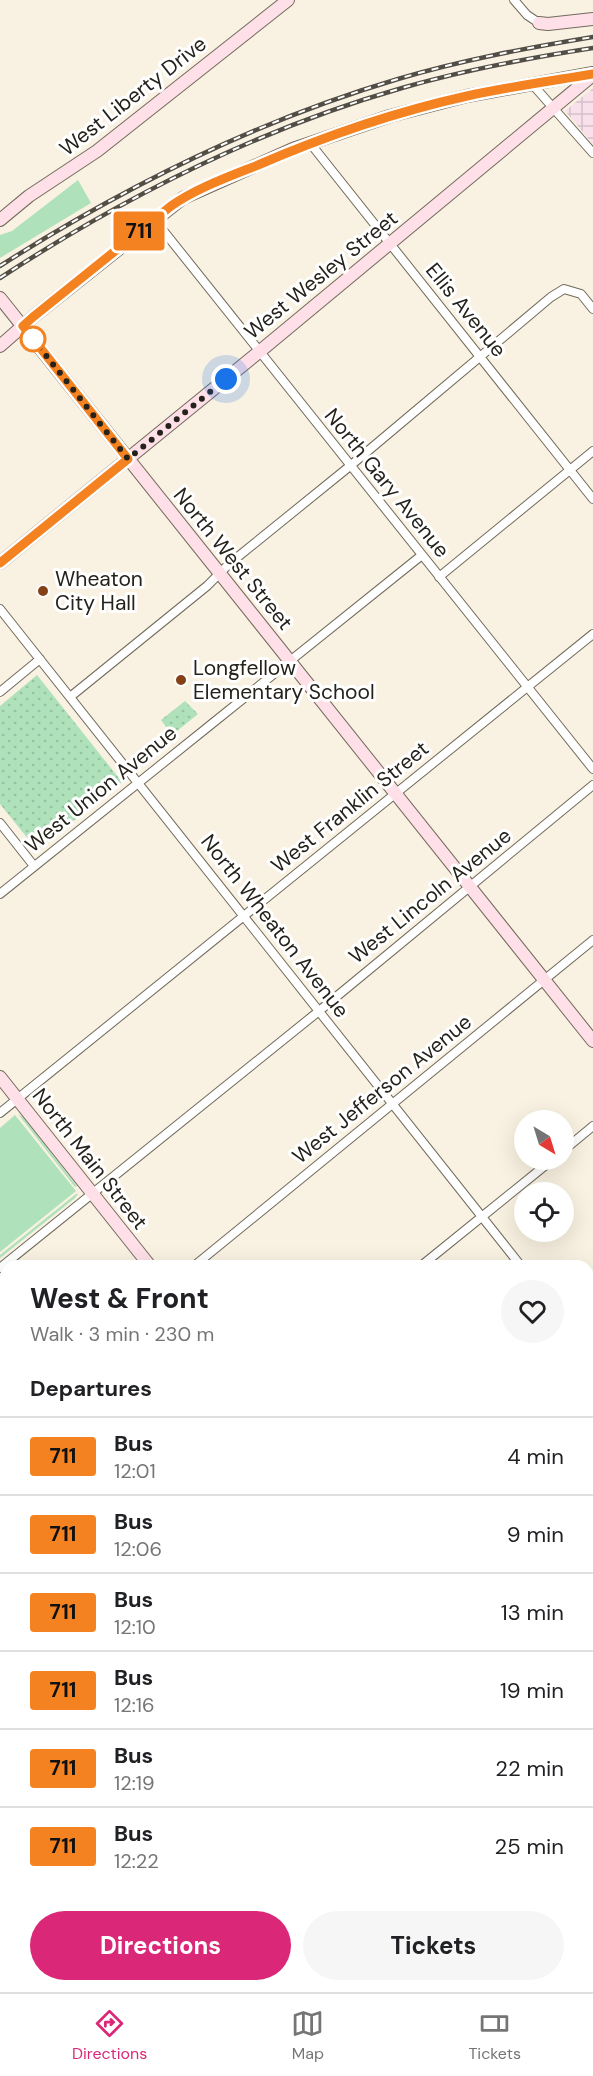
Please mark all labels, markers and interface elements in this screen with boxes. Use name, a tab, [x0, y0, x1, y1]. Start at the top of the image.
street label: West Liberty Drive	[54, 30, 212, 162]
street label: West Wesley Street	[238, 204, 404, 346]
line badge: 711	[104, 212, 174, 250]
text: 711	[126, 217, 152, 245]
street label: Ellis Avenue	[419, 257, 513, 363]
unlabelled marker	[20, 326, 46, 352]
your location	[211, 364, 241, 394]
street label: North Gary Avenue	[318, 403, 456, 564]
street label: North West Street	[167, 482, 299, 636]
place label: Wheaton City Hall	[55, 565, 143, 617]
marker: Wheaton City Hall	[36, 584, 50, 598]
place label: Longfellow Elementary School	[193, 654, 375, 706]
marker: Longfellow Elementary School	[174, 673, 188, 687]
street label: West Union Avenue	[19, 719, 183, 859]
street label: West Franklin Street	[265, 735, 435, 879]
street label: West Lincoln Avenue	[343, 822, 517, 970]
street label: North Wheaton Avenue	[195, 829, 355, 1024]
street label: West Jefferson Avenue	[287, 1008, 478, 1170]
street label: North Main Street	[26, 1083, 154, 1235]
north arrow	[514, 1110, 574, 1170]
map controls	[514, 1110, 574, 1242]
button: locate	[514, 1182, 574, 1242]
text: West & Front	[30, 1280, 209, 1317]
button: heart	[501, 1280, 564, 1343]
text: Walk · 3 min · 230 m	[30, 1321, 214, 1347]
text: Departures	[30, 1374, 152, 1403]
text: Bus	[114, 1429, 153, 1458]
text: 711	[50, 1442, 76, 1470]
text: 4 min	[507, 1442, 564, 1471]
text: 12:01	[114, 1458, 156, 1484]
text: Bus	[114, 1507, 153, 1536]
text: 711	[50, 1520, 76, 1548]
text: 9 min	[507, 1520, 564, 1549]
text: 12:06	[114, 1536, 162, 1562]
text: Bus	[114, 1585, 153, 1614]
text: 711	[50, 1598, 76, 1626]
text: 13 min	[501, 1598, 564, 1627]
text: 12:10	[114, 1614, 156, 1640]
text: Bus	[114, 1663, 153, 1692]
text: 711	[50, 1676, 76, 1704]
text: 19 min	[500, 1676, 564, 1705]
text: 12:16	[114, 1692, 155, 1718]
text: Bus	[114, 1741, 153, 1770]
text: 711	[50, 1754, 76, 1782]
text: 22 min	[495, 1754, 564, 1783]
text: 12:19	[114, 1770, 155, 1796]
text: Bus	[114, 1819, 153, 1848]
text: 711	[50, 1832, 76, 1860]
text: 25 min	[495, 1832, 564, 1861]
text: 12:22	[114, 1848, 159, 1874]
button: Directions	[30, 1911, 291, 1980]
button: Tickets	[303, 1911, 564, 1980]
tab: Directions	[72, 2007, 147, 2064]
tab: Map	[291, 2007, 324, 2064]
tab: Tickets	[468, 2007, 521, 2064]

